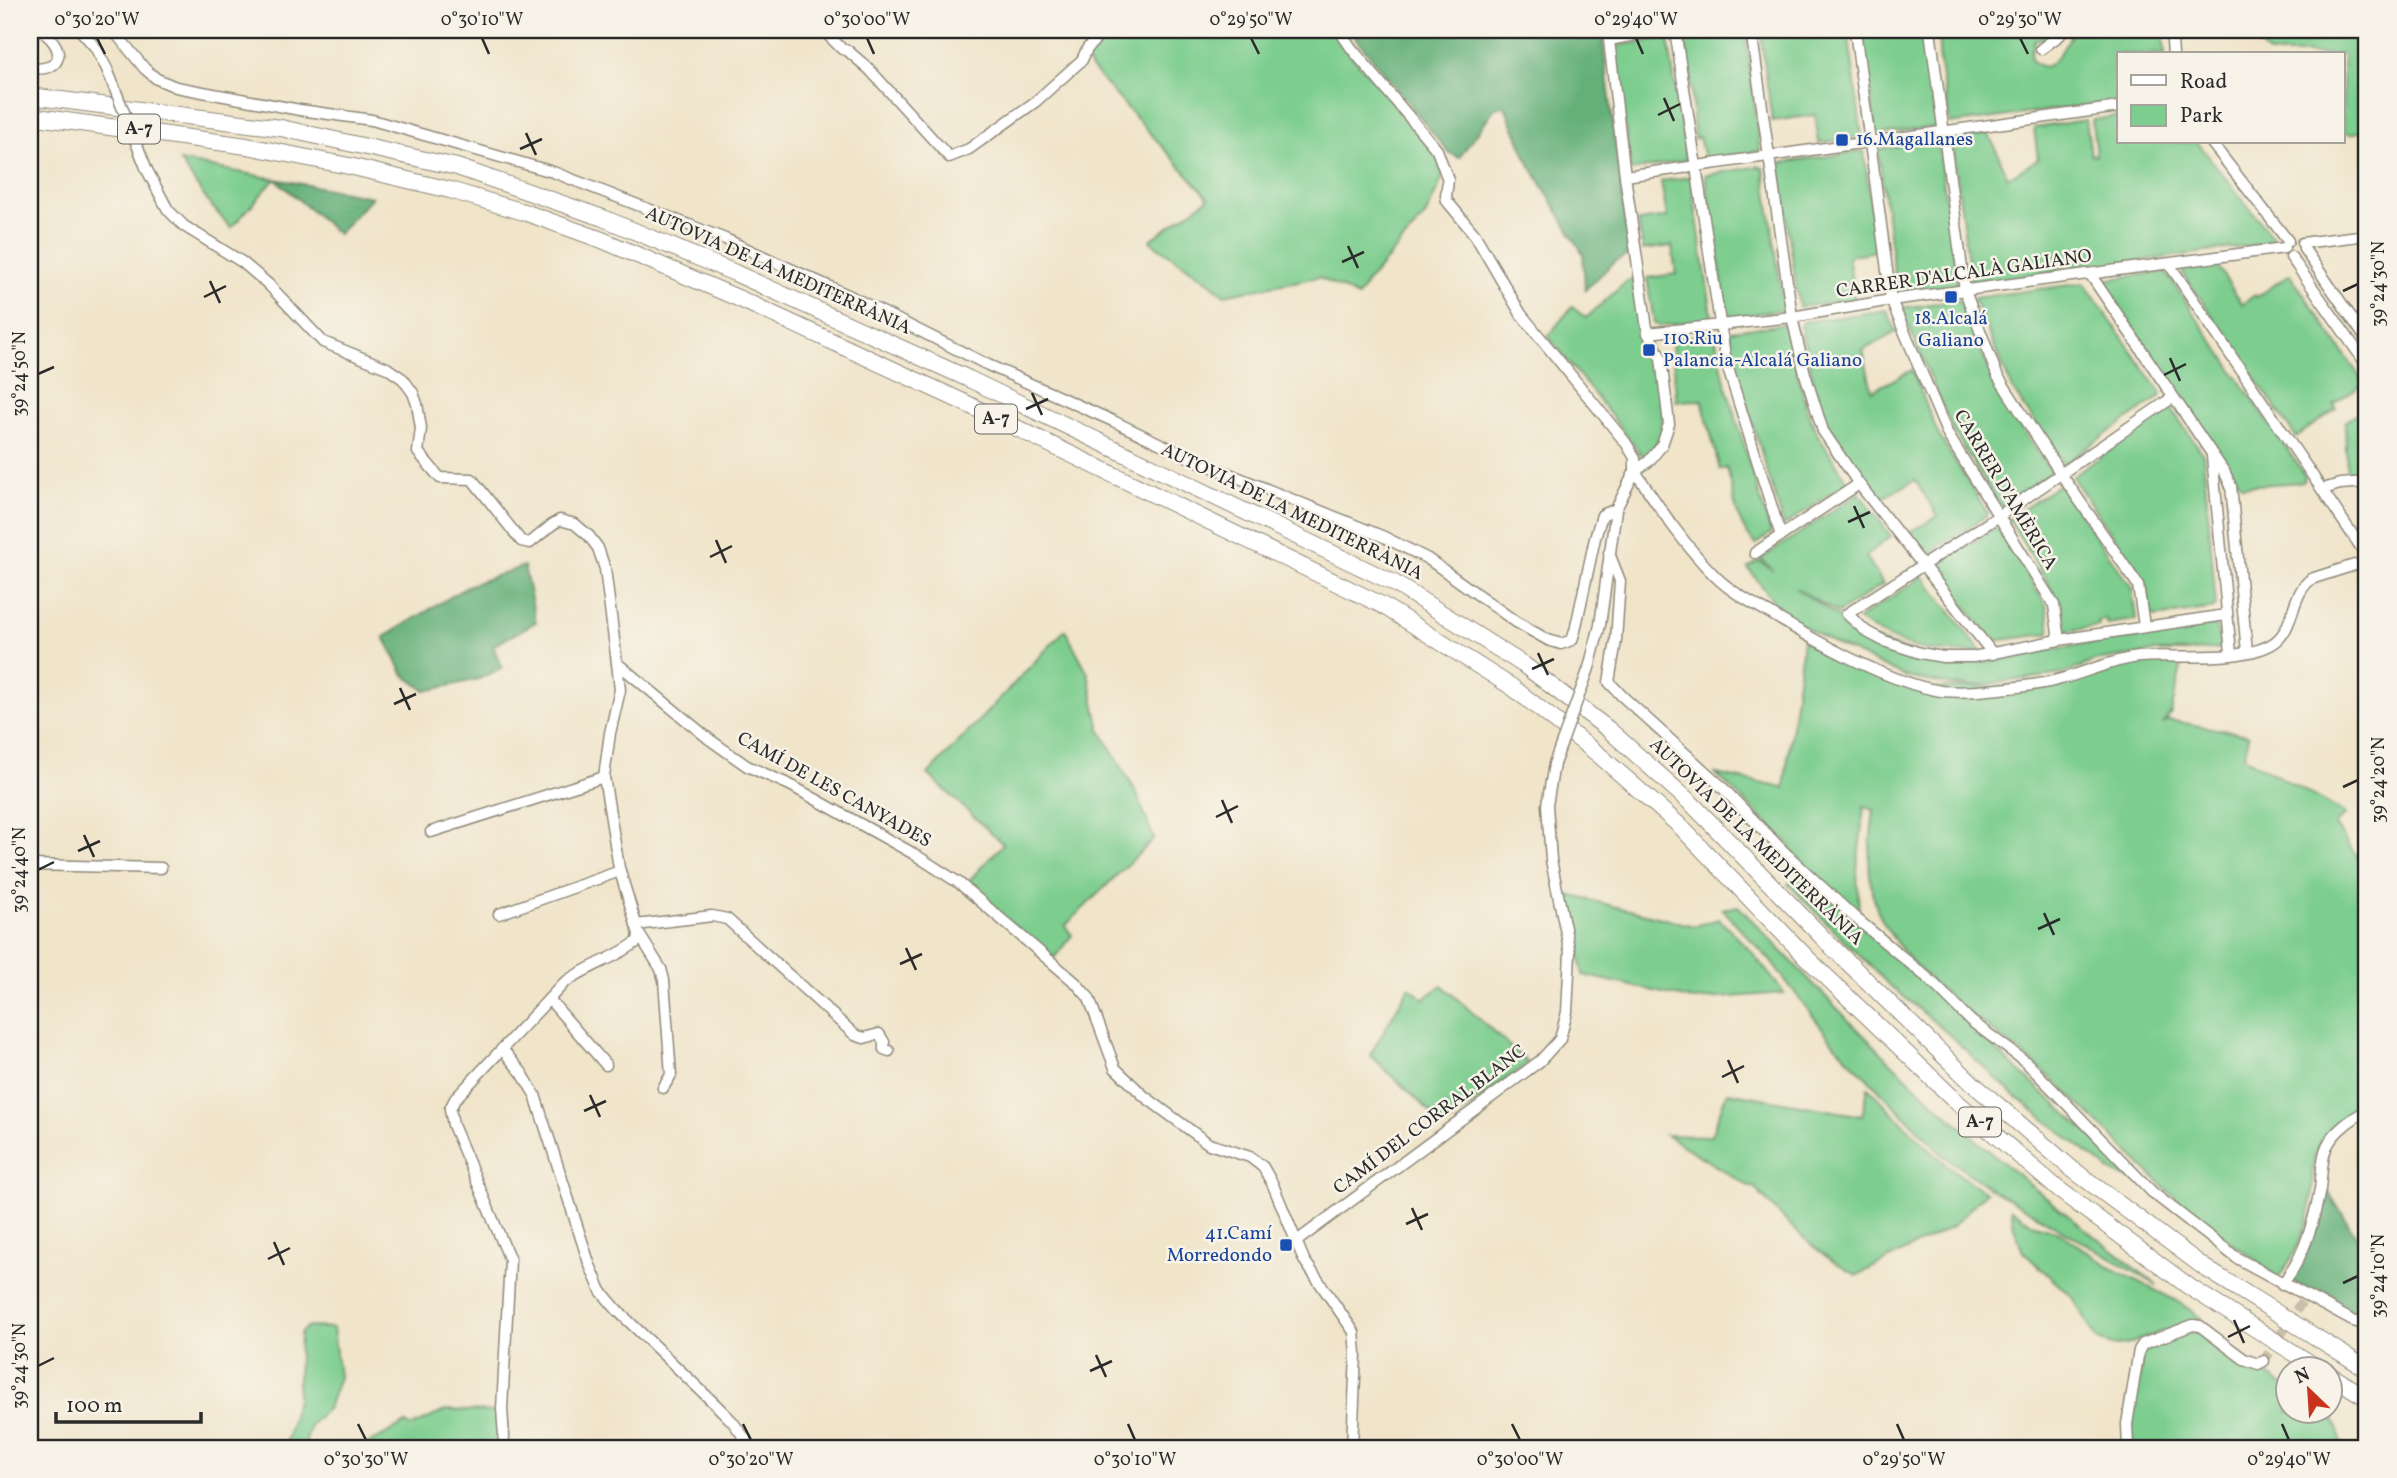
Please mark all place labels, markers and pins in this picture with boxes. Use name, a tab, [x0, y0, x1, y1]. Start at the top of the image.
place label: 16.Magallanes	[1856, 127, 1973, 153]
marker: 16.Magallanes	[1834, 132, 1850, 148]
marker: 18.Alcalá Galiano	[1943, 289, 1959, 305]
place label: 18.Alcalá Galiano	[1914, 306, 1988, 354]
place label: 110.Riu Palancia-Alcalá Galiano	[1663, 326, 1862, 374]
marker: 110.Riu Palancia-Alcalá Galiano	[1641, 342, 1657, 358]
place label: 41.Camí Morredondo	[1167, 1221, 1272, 1269]
marker: 41.Camí Morredondo	[1278, 1237, 1294, 1253]

